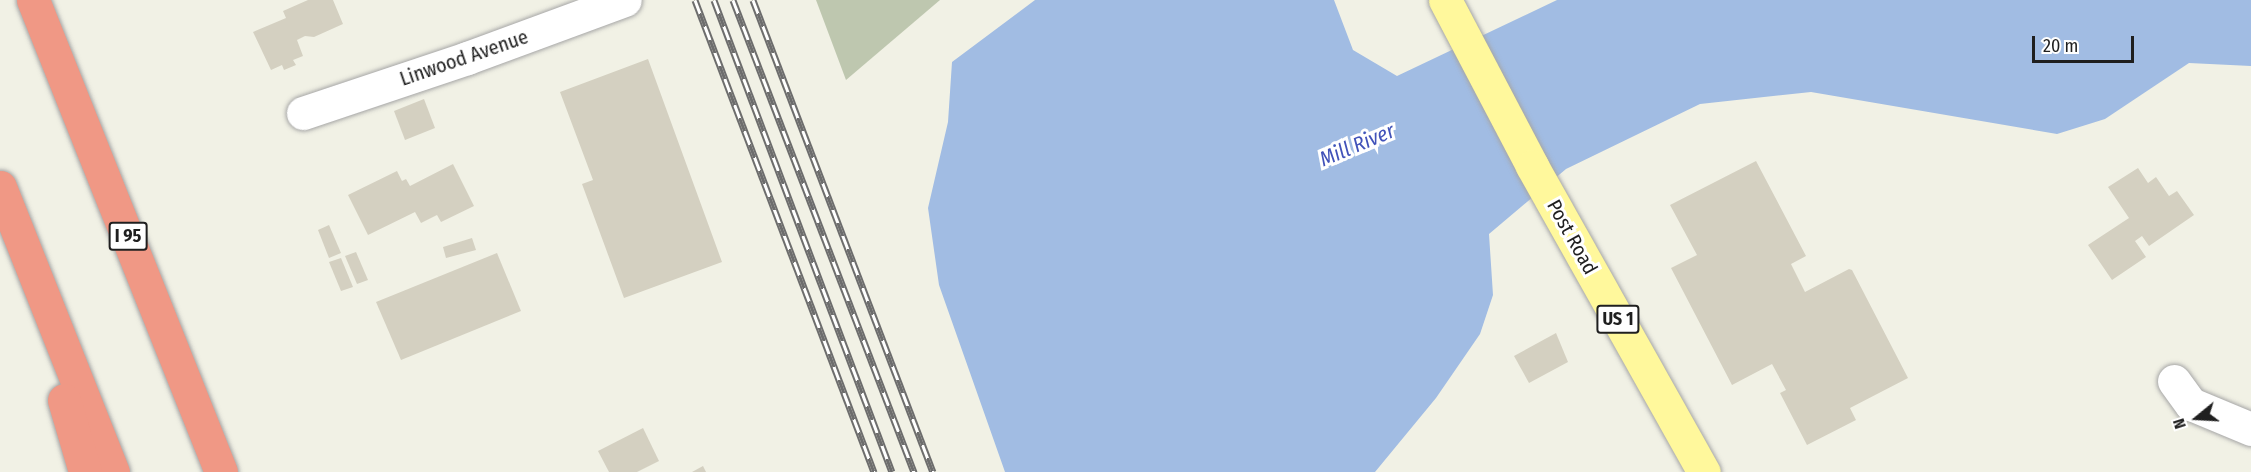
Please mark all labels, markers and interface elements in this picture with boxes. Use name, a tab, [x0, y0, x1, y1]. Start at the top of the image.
scale bar	[2035, 24, 2137, 62]
street label: Linwood Avenue	[397, 25, 531, 91]
text: 20 m	[2043, 35, 2078, 57]
water label: Mill River	[1316, 118, 1398, 172]
street label: Post Road	[1542, 195, 1602, 279]
road number: I 95	[108, 221, 148, 251]
road number: US 1	[1596, 304, 1640, 334]
north arrow	[2167, 388, 2227, 448]
text: N	[2169, 416, 2190, 431]

